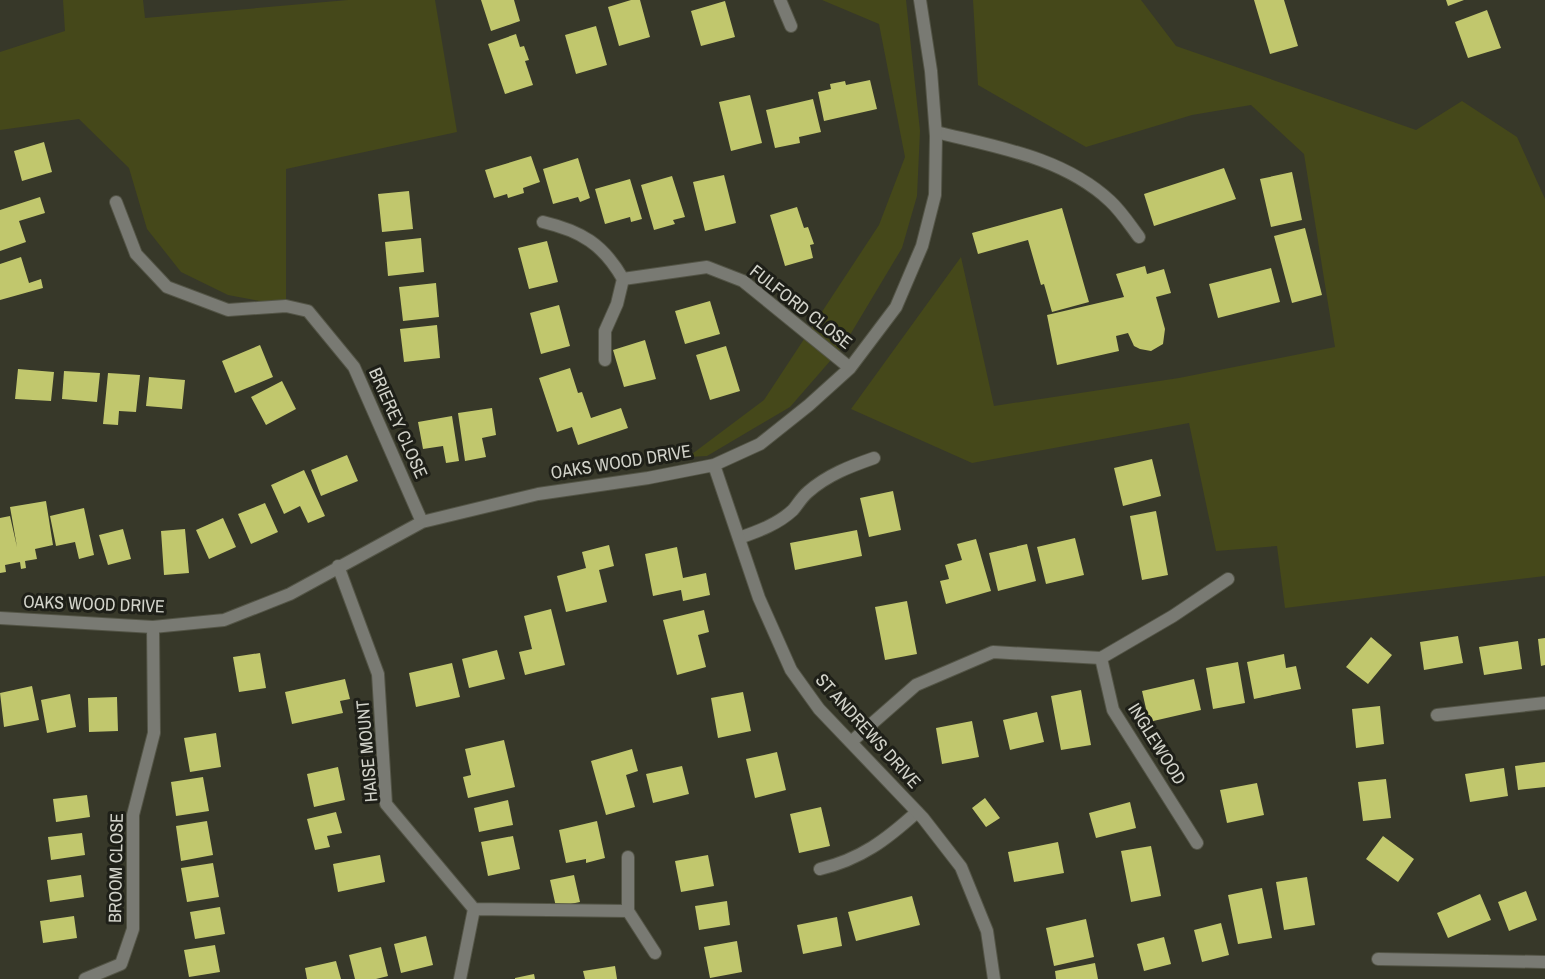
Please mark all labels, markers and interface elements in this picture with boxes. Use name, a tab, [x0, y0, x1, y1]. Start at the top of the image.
street label: FULFORD CLOSE	[745, 259, 858, 355]
street label: BRIEREY CLOSE	[363, 363, 434, 482]
street label: OAKS WOOD DRIVE	[549, 438, 693, 485]
street label: OAKS WOOD DRIVE	[23, 589, 165, 618]
street label: ST ANDREWS DRIVE	[810, 668, 927, 793]
street label: INGLEWOOD	[1122, 698, 1192, 789]
street label: HAISE MOUNT	[350, 699, 383, 803]
street label: BROOM CLOSE	[102, 813, 129, 923]

